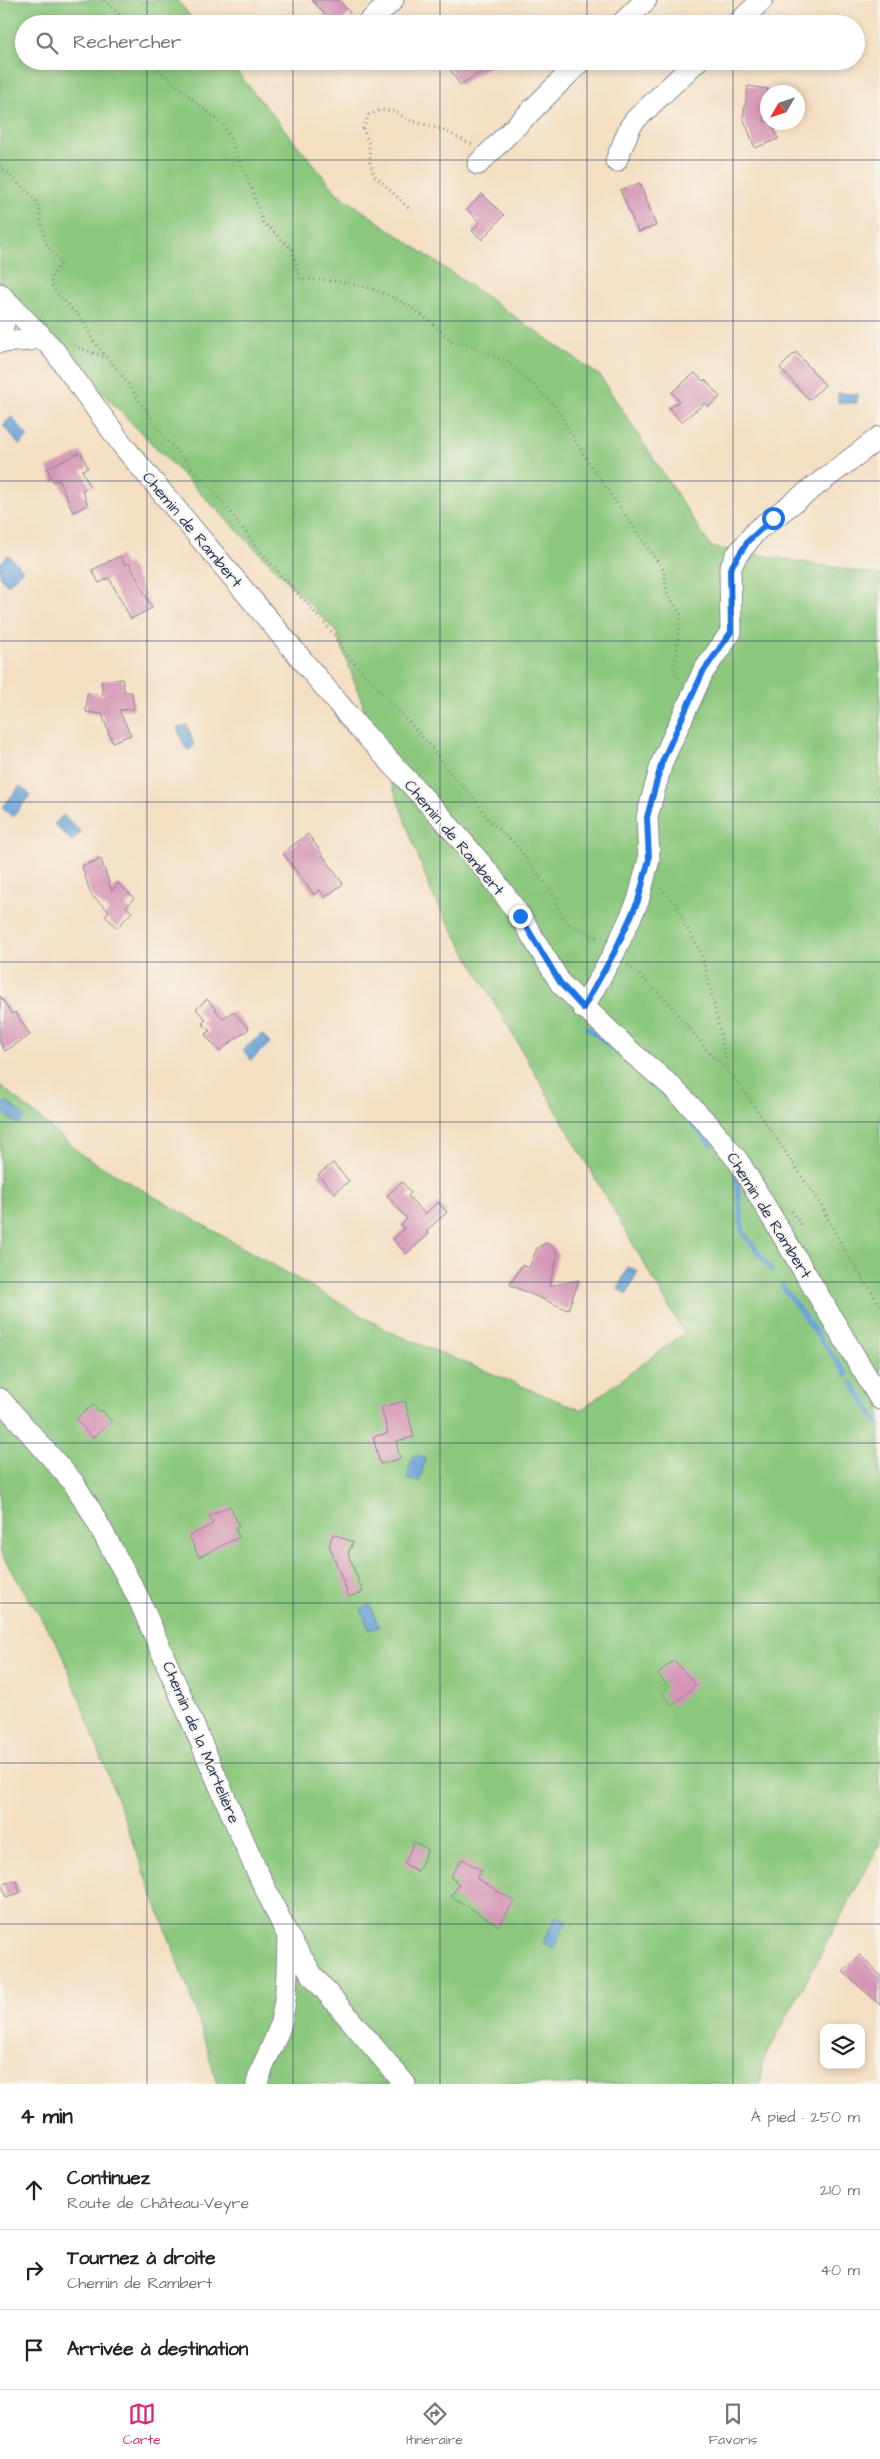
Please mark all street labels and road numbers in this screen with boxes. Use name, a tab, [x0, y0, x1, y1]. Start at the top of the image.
street label: Chemin de Rambert	[137, 467, 248, 593]
street label: Chemin de Rambert	[399, 775, 510, 901]
street label: Chemin de Rambert	[721, 1148, 817, 1283]
street label: Chemin de la Martelière	[157, 1658, 245, 1827]

